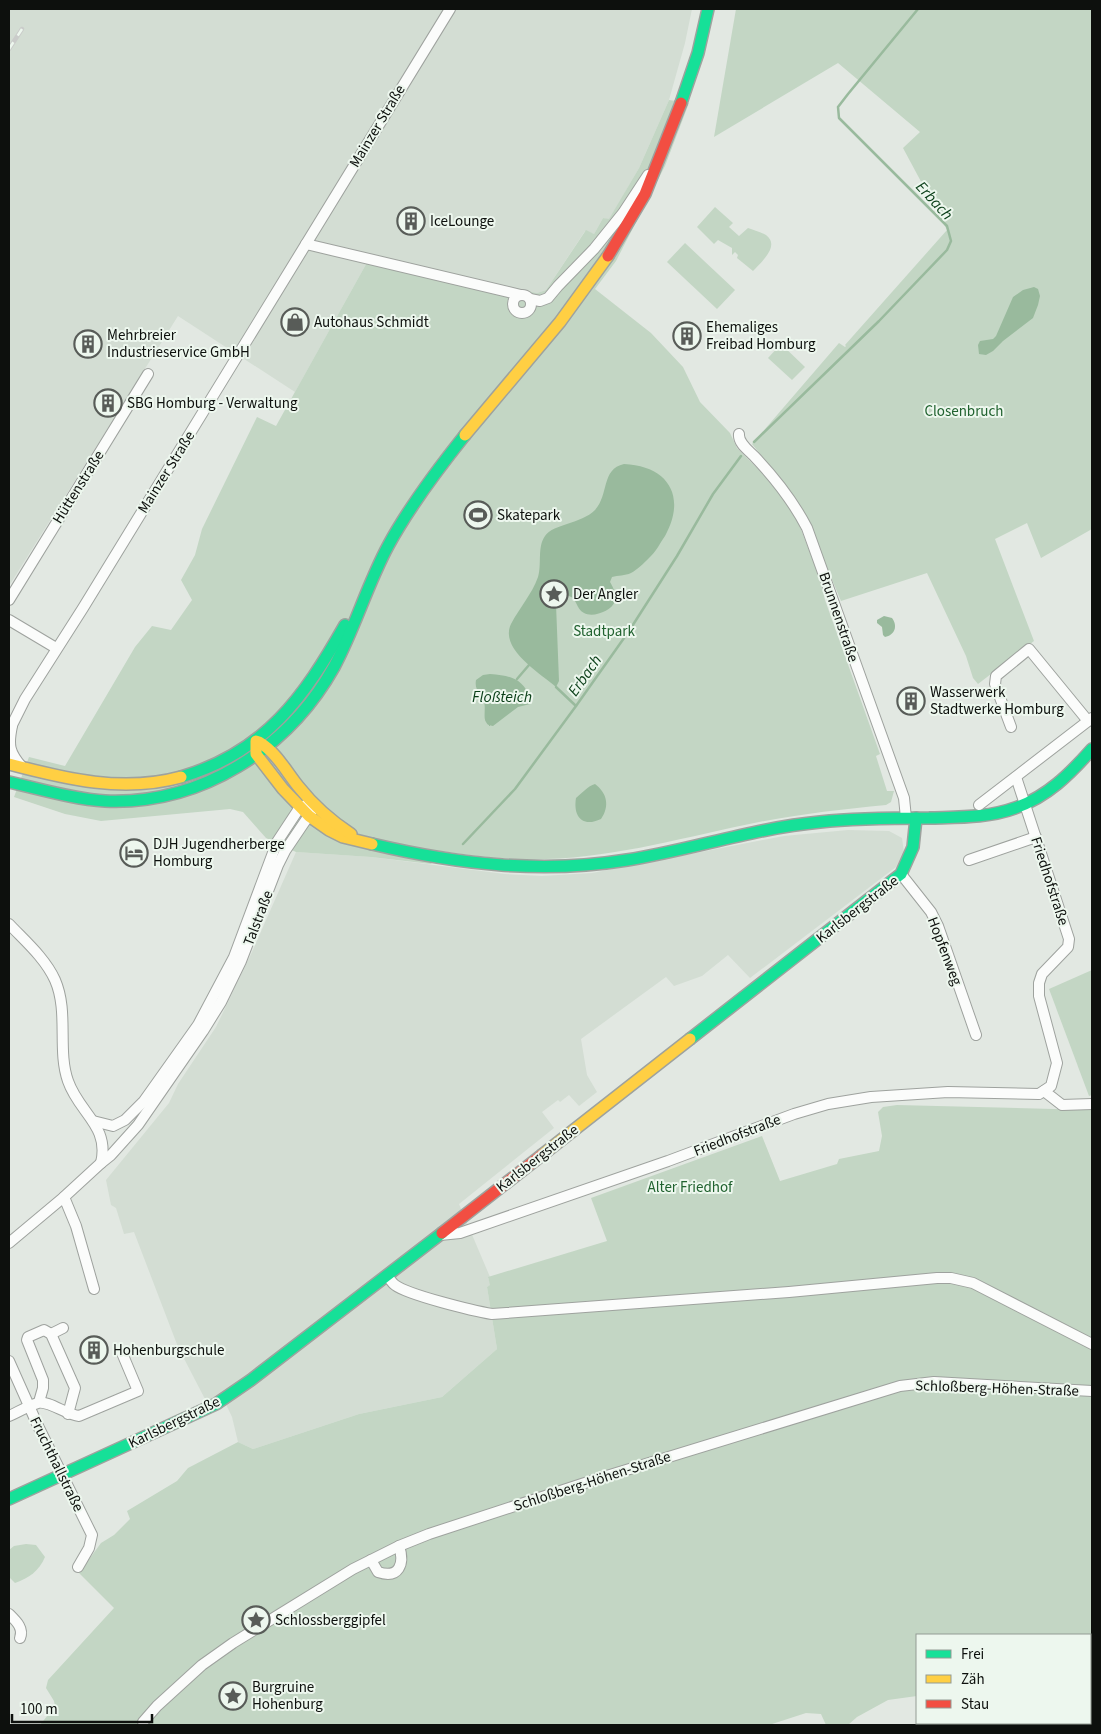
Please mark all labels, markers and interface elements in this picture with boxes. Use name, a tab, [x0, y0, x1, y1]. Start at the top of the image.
street label: Mainzer Straße	[344, 81, 410, 172]
water label: Erbach	[911, 176, 958, 225]
building icon: IceLounge	[396, 206, 426, 236]
place label: IceLounge	[430, 211, 494, 232]
shop icon: Autohaus Schmidt	[280, 307, 310, 337]
place label: Autohaus Schmidt	[314, 312, 429, 333]
place label: Ehemaliges Freibad Homburg	[706, 317, 816, 355]
building icon: Ehemaliges Freibad Homburg	[672, 321, 702, 351]
place label: Mehrbreier Industrieservice GmbH	[107, 325, 250, 363]
building icon: Mehrbreier Industrieservice GmbH	[73, 329, 103, 359]
building icon: SBG Homburg - Verwaltung	[93, 388, 123, 418]
place label: SBG Homburg - Verwaltung	[127, 393, 298, 414]
park label: Closenbruch	[924, 401, 1004, 422]
street label: Mainzer Straße	[133, 427, 200, 517]
street label: Hüttenstraße	[48, 447, 109, 528]
sports icon: Skatepark	[463, 500, 493, 530]
place label: Skatepark	[497, 505, 561, 526]
street label: Brunnenstraße	[813, 569, 864, 665]
place icon: Der Angler	[539, 579, 569, 609]
place label: Der Angler	[573, 584, 639, 605]
park label: Stadtpark	[573, 621, 635, 642]
water label: Erbach	[563, 650, 607, 701]
place label: Wasserwerk Stadtwerke Homburg	[930, 682, 1064, 720]
water label: Floßteich	[472, 686, 532, 708]
building icon: Wasserwerk Stadtwerke Homburg	[896, 686, 926, 716]
place label: DJH Jugendherberge Homburg	[153, 834, 285, 872]
street label: Friedhofstraße	[1025, 834, 1074, 928]
hotel icon: DJH Jugendherberge Homburg	[119, 838, 149, 868]
street label: Karlsbergstraße	[812, 871, 903, 948]
street label: Talstraße	[238, 887, 279, 949]
street label: Hopfenweg	[922, 914, 967, 989]
street label: Friedhofstraße	[691, 1109, 784, 1162]
street label: Karlsbergstraße	[492, 1120, 583, 1197]
park label: Alter Friedhof	[648, 1177, 733, 1198]
building icon: Hohenburgschule	[79, 1335, 109, 1365]
place label: Hohenburgschule	[113, 1340, 225, 1361]
street label: Schloßberg-Höhen-Straße	[915, 1375, 1079, 1402]
street label: Karlsbergstraße	[125, 1391, 224, 1454]
street label: Fruchthallstraße	[24, 1413, 89, 1515]
street label: Schloßberg-Höhen-Straße	[511, 1446, 673, 1517]
place icon: Schlossberggipfel	[241, 1605, 271, 1635]
place label: Schlossberggipfel	[275, 1610, 386, 1631]
legend	[916, 1634, 1091, 1724]
text: Frei	[961, 1644, 984, 1665]
text: Zäh	[961, 1669, 985, 1690]
place label: Burgruine Hohenburg	[252, 1677, 323, 1715]
place icon: Burgruine Hohenburg	[218, 1681, 248, 1711]
scale bar	[12, 1692, 152, 1724]
text: Stau	[961, 1694, 989, 1715]
text: 100 m	[20, 1699, 58, 1720]

